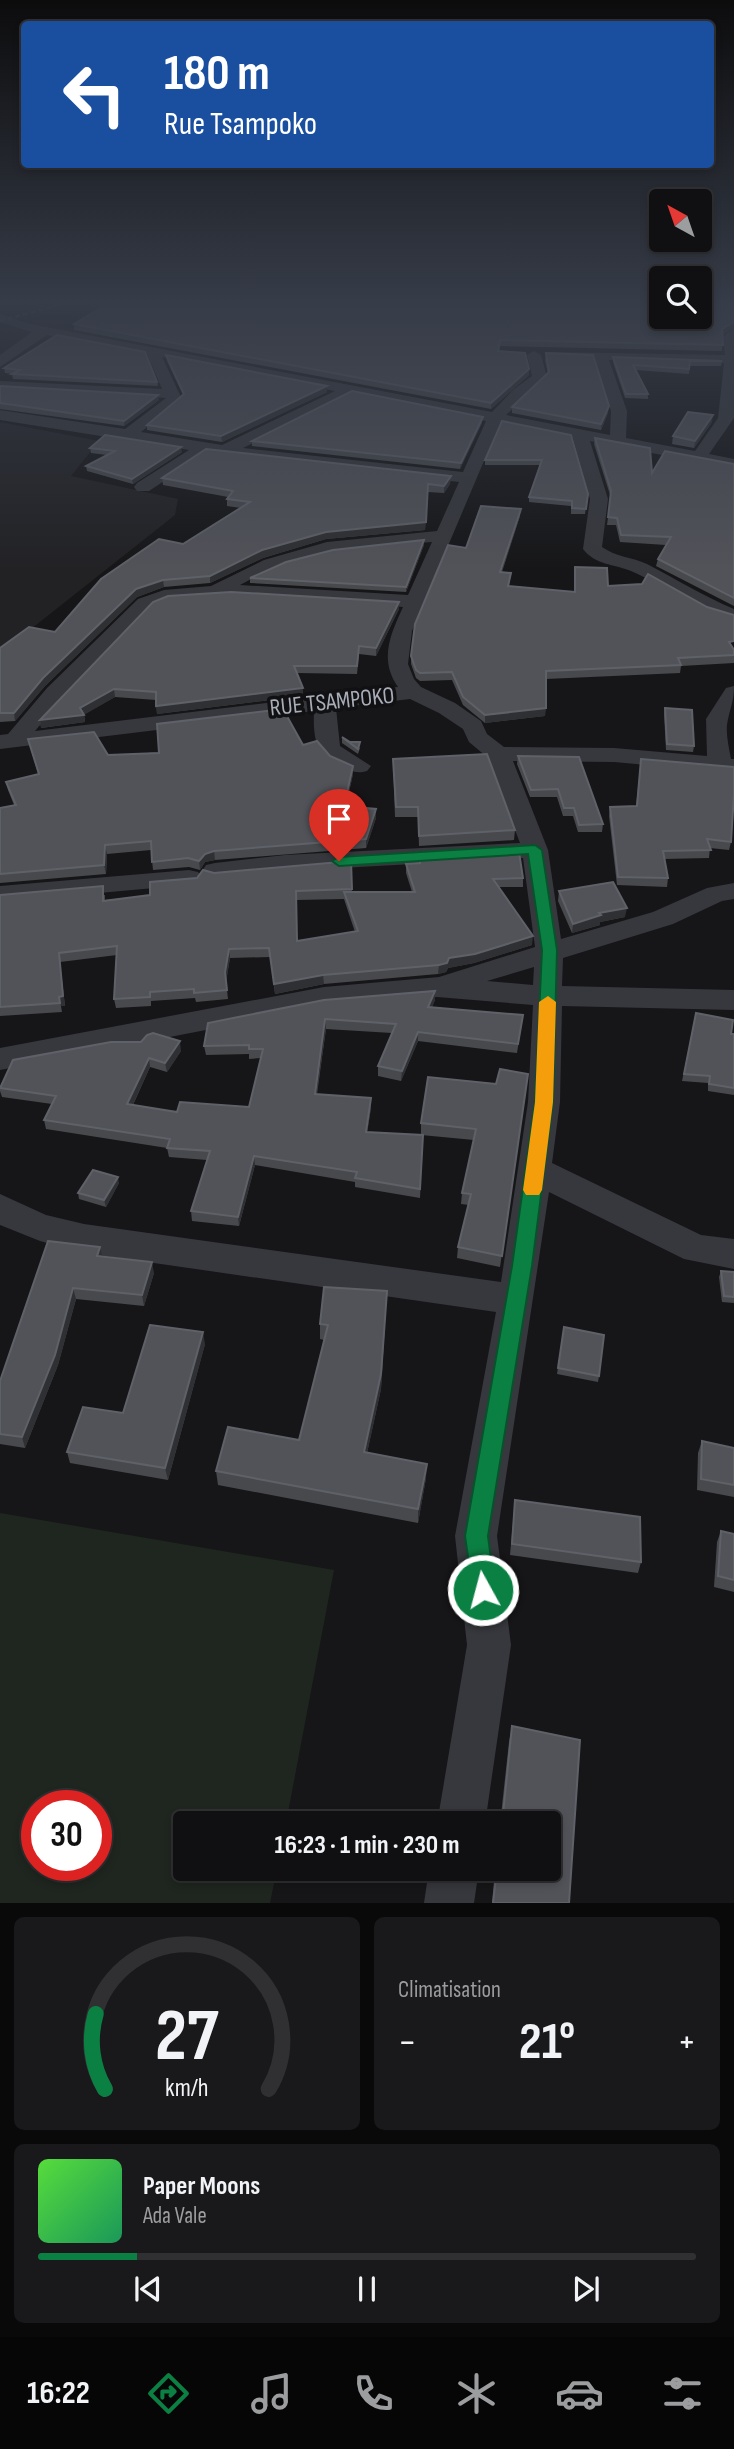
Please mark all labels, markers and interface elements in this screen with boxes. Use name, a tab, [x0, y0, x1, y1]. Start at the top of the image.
text: 180 m	[164, 45, 270, 104]
icon: left	[49, 49, 140, 140]
text: Rue Tsampoko	[164, 105, 317, 144]
north arrow	[649, 189, 712, 252]
map controls	[649, 189, 712, 329]
button: search	[649, 266, 712, 329]
street label: RUE TSAMPOKO	[268, 681, 396, 722]
pin	[309, 789, 369, 861]
icon: arrive	[320, 800, 358, 838]
position arrow	[446, 1553, 520, 1627]
speed limit sign: 30	[21, 1790, 112, 1881]
text: 16:23 · 1 min · 230 m	[274, 1830, 460, 1861]
text: Climatisation	[398, 1976, 501, 2004]
text: 27	[155, 1994, 219, 2082]
text: 21°	[519, 2011, 575, 2074]
text: −	[398, 2020, 417, 2065]
text: +	[677, 2020, 696, 2065]
text: km/h	[165, 2073, 209, 2104]
text: Paper Moons	[143, 2171, 260, 2202]
text: Ada Vale	[143, 2202, 207, 2230]
icon: previous	[129, 2270, 167, 2308]
icon: pause	[348, 2270, 386, 2308]
icon: next	[567, 2270, 605, 2308]
icon: directions	[144, 2369, 193, 2418]
icon: music	[247, 2369, 296, 2418]
icon: phone	[349, 2369, 398, 2418]
icon: climate	[452, 2369, 501, 2418]
icon: car	[555, 2369, 604, 2418]
icon: filters	[658, 2369, 707, 2418]
text: 16:22	[27, 2374, 90, 2413]

